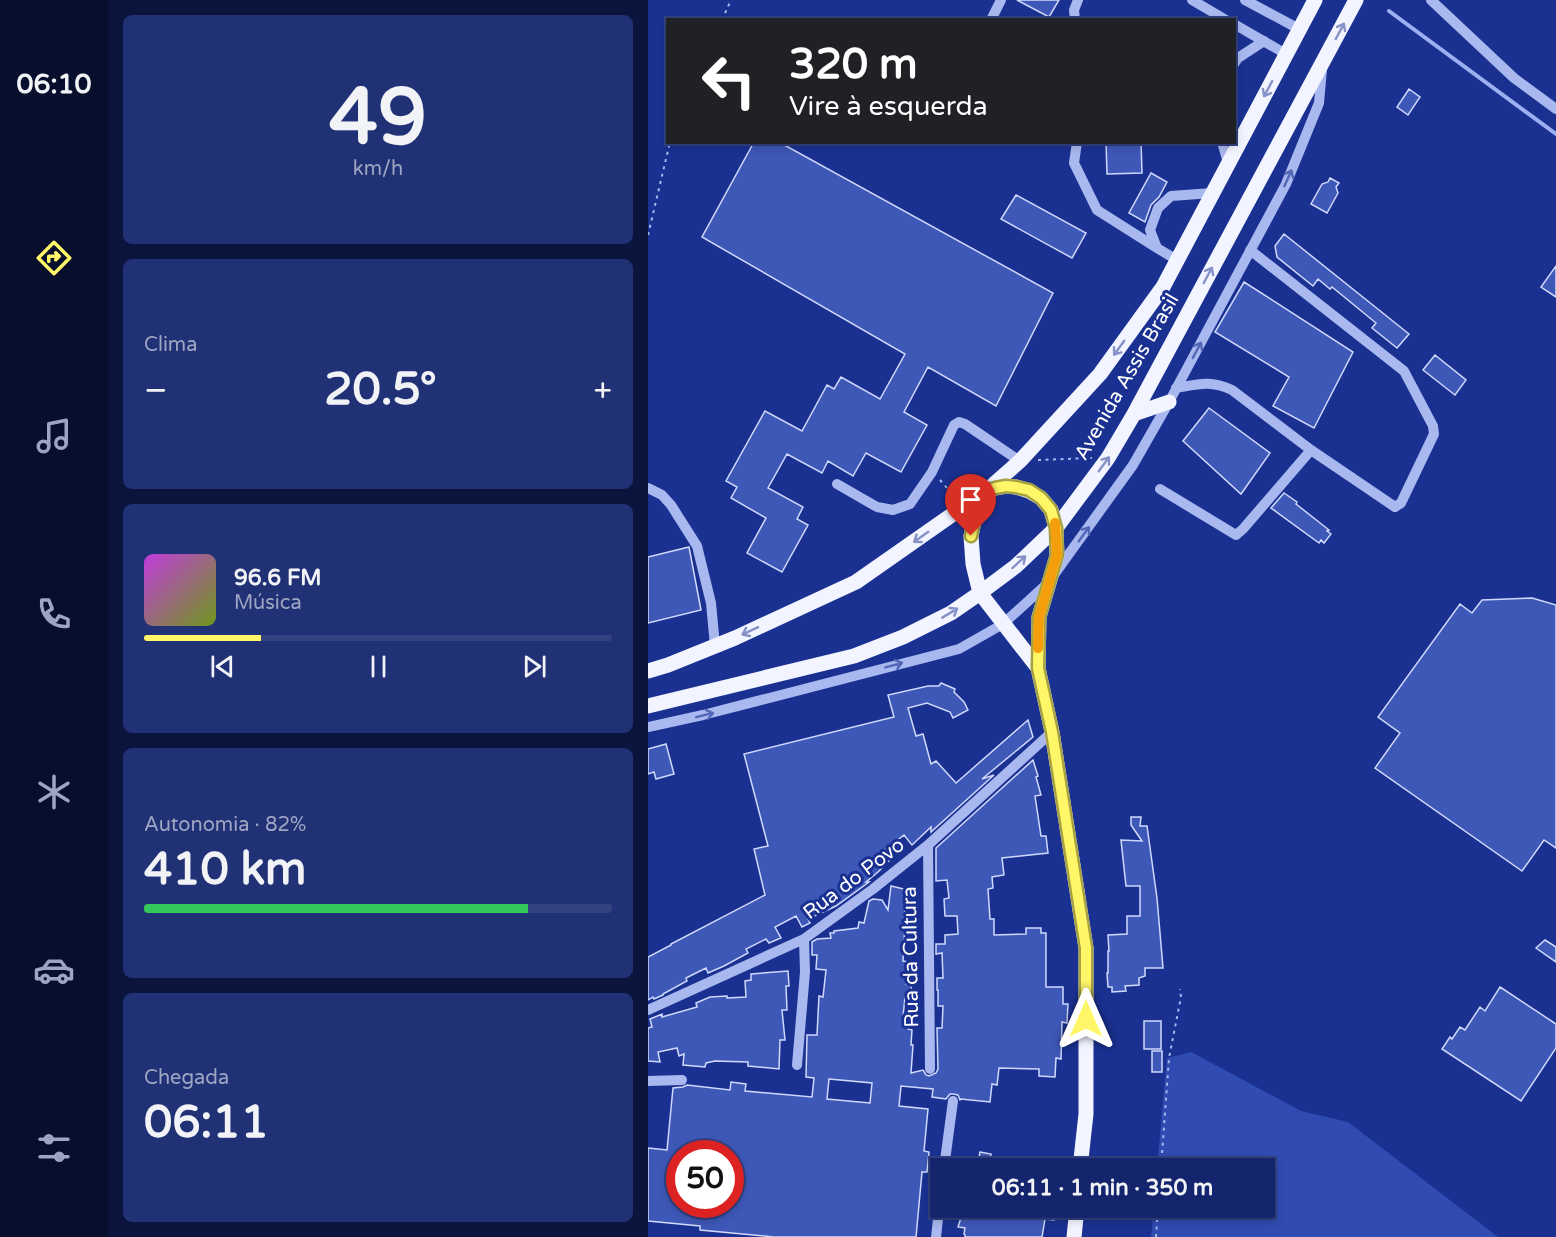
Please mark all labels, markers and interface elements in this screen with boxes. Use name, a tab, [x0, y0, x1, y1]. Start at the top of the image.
one-way arrow	[1334, 23, 1346, 40]
text: 320 m	[789, 39, 918, 90]
icon: left	[690, 42, 768, 120]
text: 06:10	[17, 68, 91, 101]
text: 49	[329, 71, 427, 165]
one-way arrow	[1262, 79, 1273, 97]
text: Vire à esquerda	[789, 90, 988, 123]
text: km/h	[353, 157, 403, 181]
one-way arrow	[1283, 170, 1294, 188]
icon: directions	[33, 237, 75, 279]
one-way arrow	[1202, 267, 1214, 284]
street label: Avenida Assis Brasil	[1070, 289, 1184, 465]
text: Clima	[144, 333, 197, 357]
one-way arrow	[1112, 340, 1125, 356]
one-way arrow	[1192, 342, 1203, 360]
text: 20.5°	[324, 363, 437, 417]
text: −	[144, 371, 168, 410]
text: +	[593, 371, 612, 410]
icon: music	[33, 415, 75, 457]
one-way arrow	[1098, 456, 1110, 472]
pin	[945, 474, 996, 536]
icon: arrive	[954, 483, 987, 516]
one-way arrow	[1077, 526, 1090, 542]
one-way arrow	[913, 531, 929, 543]
one-way arrow	[1012, 555, 1027, 569]
text: 96.6 FM	[234, 565, 322, 591]
text: Música	[234, 591, 302, 615]
icon: phone	[33, 593, 75, 635]
one-way arrow	[941, 606, 958, 618]
one-way arrow	[742, 625, 760, 637]
icon: previous	[206, 650, 239, 683]
icon: pause	[362, 650, 395, 683]
icon: next	[518, 650, 551, 683]
one-way arrow	[884, 659, 903, 671]
one-way arrow	[695, 708, 714, 720]
icon: climate	[33, 771, 75, 813]
text: Autonomia · 82%	[144, 813, 306, 837]
street label: Rua do Povo	[799, 833, 909, 925]
text: 410 km	[144, 843, 306, 897]
street label: Rua da Cultura	[898, 886, 924, 1028]
icon: car	[33, 949, 75, 991]
position arrow	[1054, 987, 1118, 1051]
text: Chegada	[144, 1066, 229, 1090]
text: 06:11	[144, 1096, 269, 1150]
icon: filters	[33, 1127, 75, 1169]
speed limit sign: 50	[666, 1140, 744, 1218]
text: 06:11 · 1 min · 350 m	[992, 1175, 1213, 1201]

